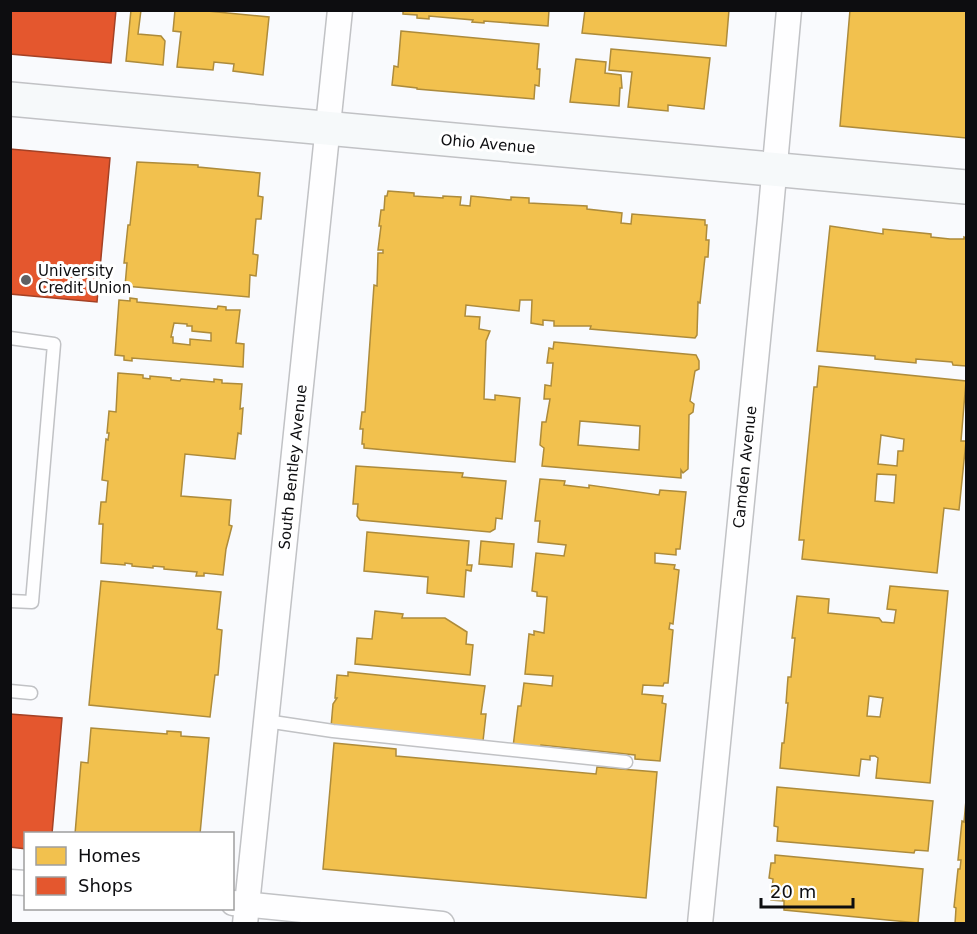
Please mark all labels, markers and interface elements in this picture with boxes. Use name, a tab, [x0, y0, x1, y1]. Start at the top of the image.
street label: Ohio Avenue	[440, 131, 536, 157]
place label: University Credit Union	[38, 262, 131, 297]
marker: University Credit Union	[19, 273, 33, 287]
street label: South Bentley Avenue	[275, 383, 311, 551]
street label: Camden Avenue	[730, 405, 760, 529]
legend	[24, 832, 234, 910]
text: Homes	[78, 845, 141, 866]
scale bar	[761, 871, 852, 909]
text: Shops	[78, 875, 133, 896]
text: 20 m	[770, 881, 816, 902]

